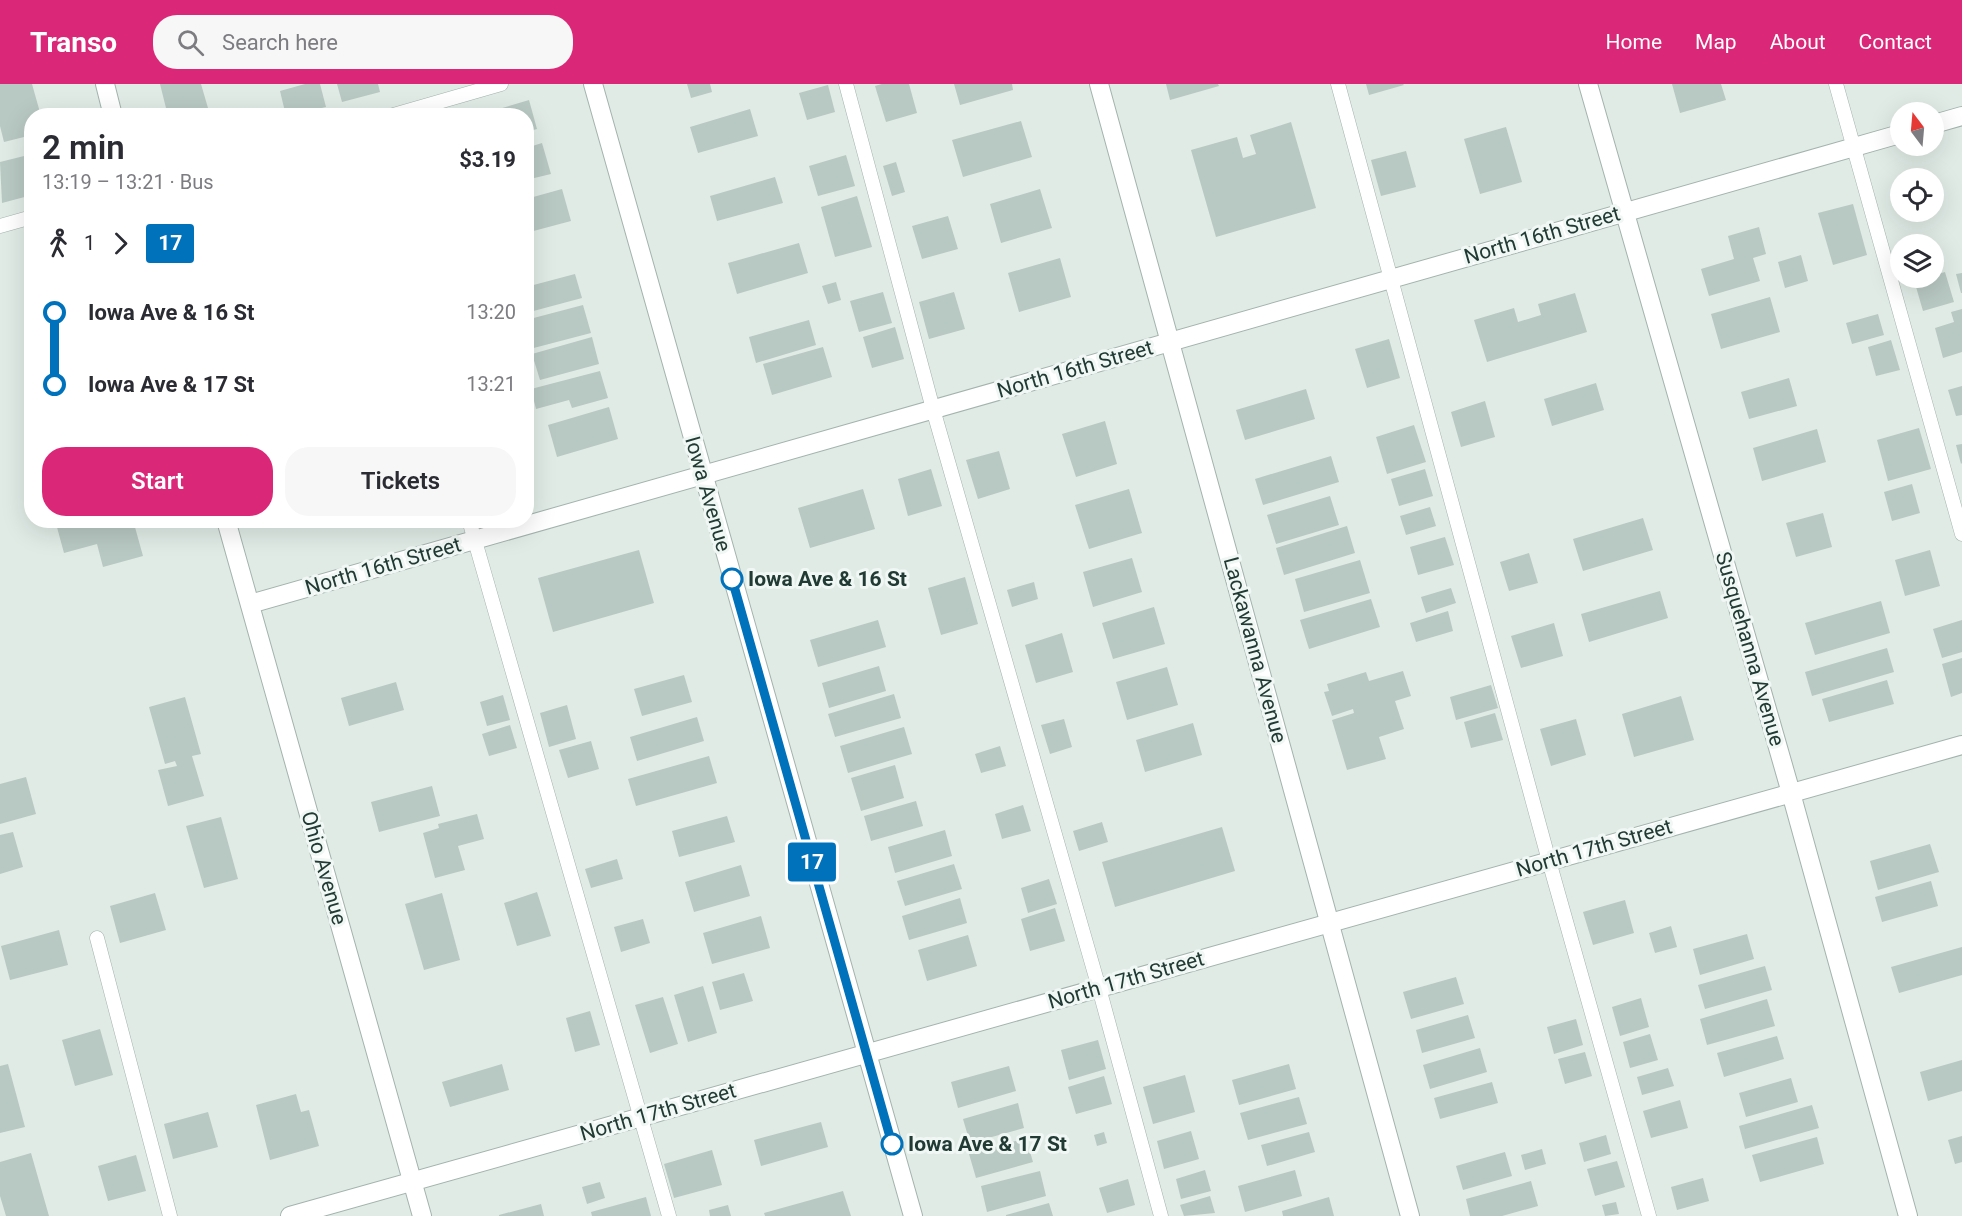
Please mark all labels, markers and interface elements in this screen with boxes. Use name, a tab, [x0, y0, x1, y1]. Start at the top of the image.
search box	[153, 15, 573, 69]
text: Transo	[30, 26, 117, 59]
icon: search	[174, 26, 207, 59]
text: Search here	[222, 30, 338, 55]
text: Home	[1606, 30, 1662, 54]
text: Map	[1695, 30, 1737, 54]
text: About	[1770, 30, 1826, 54]
text: Contact	[1859, 30, 1932, 54]
north arrow	[1890, 102, 1944, 156]
map controls	[1890, 102, 1944, 288]
text: 2 min	[42, 128, 125, 167]
text: $3.19	[459, 147, 516, 172]
button: locate	[1890, 168, 1944, 222]
text: 13:19 – 13:21 · Bus	[42, 170, 214, 194]
street label: North 16th Street	[1461, 201, 1623, 269]
icon: walk	[42, 227, 75, 260]
icon: forward	[104, 227, 137, 260]
text: 1	[84, 231, 95, 255]
text: 17	[158, 231, 182, 255]
button: layers	[1890, 234, 1944, 288]
text: Iowa Ave & 16 St	[88, 300, 254, 325]
text: 13:20	[466, 300, 516, 324]
street label: North 16th Street	[994, 335, 1156, 403]
text: Iowa Ave & 17 St	[88, 372, 254, 397]
text: 13:21	[466, 372, 516, 396]
street label: Iowa Avenue	[680, 434, 736, 554]
button: Start	[42, 447, 273, 516]
button: Tickets	[285, 447, 516, 516]
street label: North 16th Street	[302, 532, 464, 600]
street label: Susquehanna Avenue	[1711, 549, 1789, 749]
street label: Lackawanna Avenue	[1219, 554, 1291, 746]
place label: Iowa Ave & 16 St	[748, 567, 907, 591]
marker: Iowa Ave & 16 St	[721, 568, 743, 590]
street label: Ohio Avenue	[296, 808, 352, 928]
street label: North 17th Street	[1513, 814, 1675, 882]
line badge: 17	[785, 842, 839, 882]
text: 17	[800, 850, 824, 874]
street label: North 17th Street	[1045, 946, 1207, 1014]
street label: North 17th Street	[577, 1078, 739, 1146]
place label: Iowa Ave & 17 St	[908, 1132, 1067, 1156]
marker: Iowa Ave & 17 St	[881, 1133, 903, 1155]

